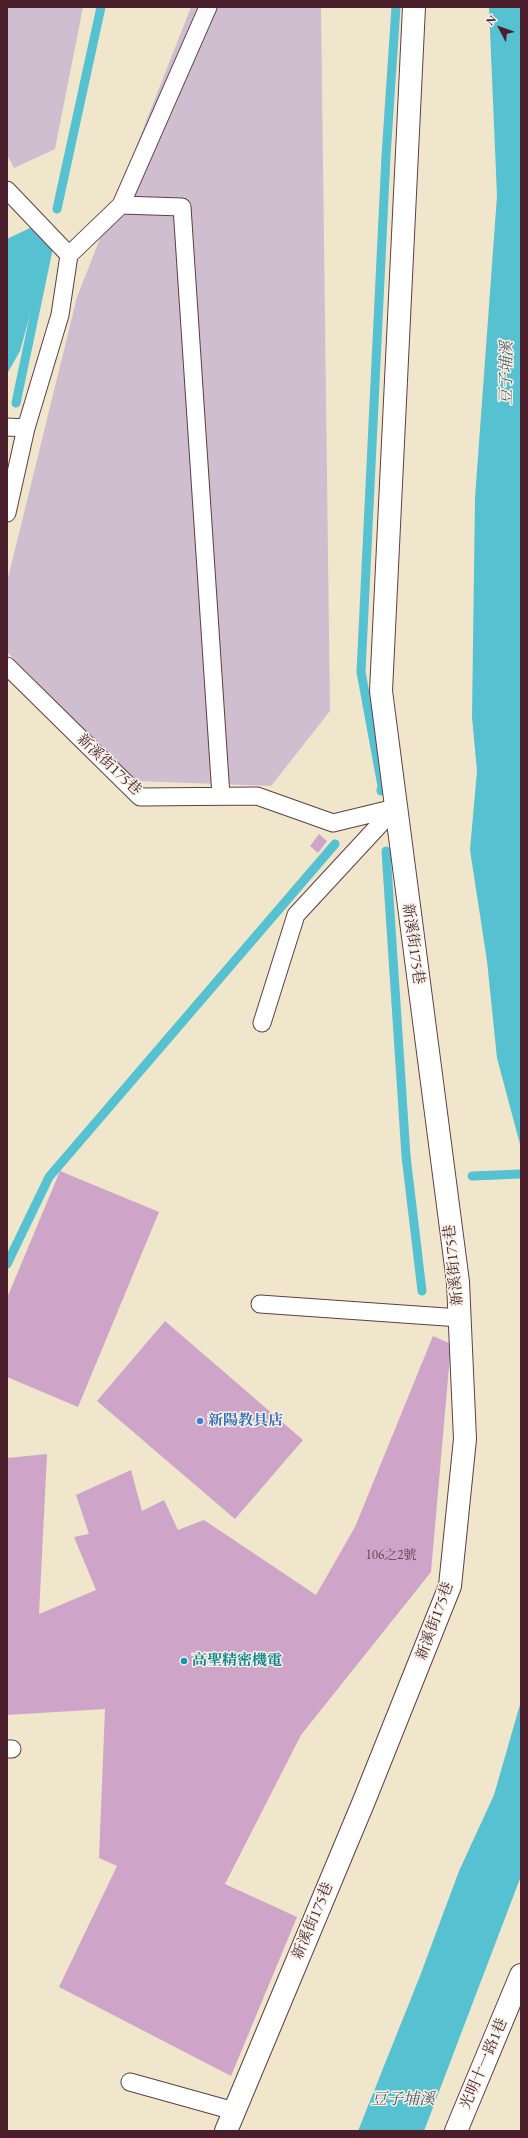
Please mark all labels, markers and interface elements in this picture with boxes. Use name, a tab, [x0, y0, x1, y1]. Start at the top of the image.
north arrow	[480, 8, 520, 48]
text: N	[483, 12, 499, 28]
water label: 豆子埔溪	[497, 341, 517, 405]
street label: 新溪街175巷	[73, 731, 145, 799]
street label: 新溪街175巷	[398, 902, 428, 986]
street label: 新溪街175巷	[441, 1223, 467, 1307]
place label: 新陽教具店	[208, 1412, 283, 1430]
marker: 新陽教具店	[195, 1416, 205, 1426]
house number: 106之2號	[366, 1547, 416, 1563]
street label: 新溪街175巷	[413, 1580, 457, 1662]
place label: 高聖精密機電	[192, 1652, 282, 1670]
marker: 高聖精密機電	[179, 1656, 189, 1666]
street label: 新溪街175巷	[289, 1880, 337, 1962]
street label: 光明十一路1巷	[457, 2016, 511, 2112]
water label: 豆子埔溪	[371, 2090, 435, 2110]

